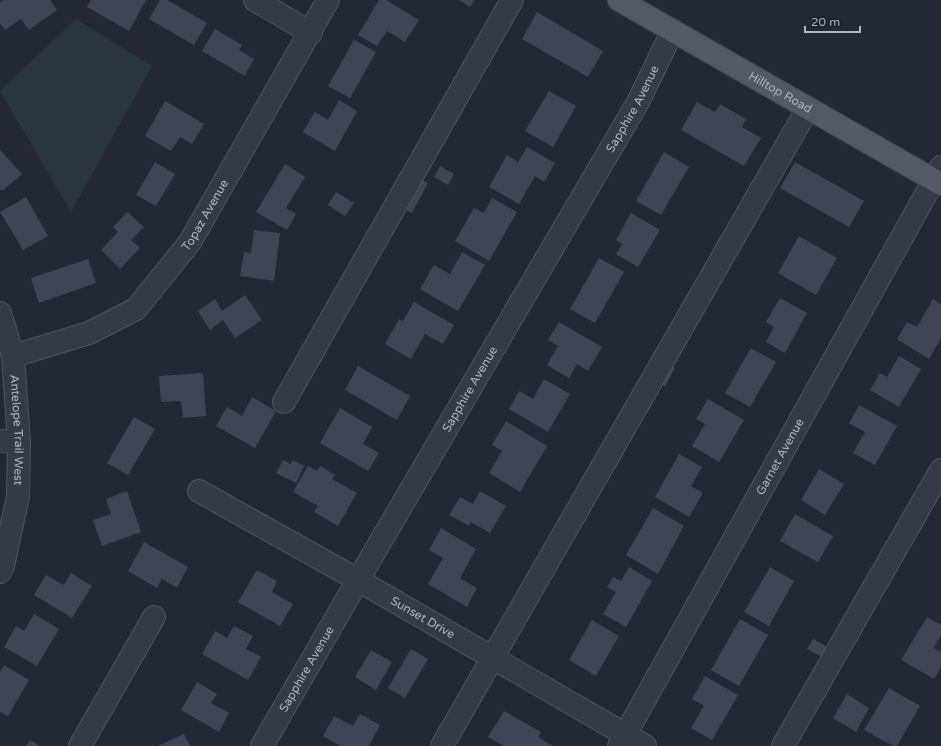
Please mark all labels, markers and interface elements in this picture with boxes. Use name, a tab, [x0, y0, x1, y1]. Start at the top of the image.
scale bar	[805, 8, 860, 34]
text: 20 m	[811, 15, 840, 29]
street label: Sapphire Avenue	[603, 63, 662, 155]
street label: Hilltop Road	[746, 69, 815, 116]
street label: Topaz Avenue	[179, 177, 231, 254]
street label: Sapphire Avenue	[439, 344, 500, 434]
street label: Antelope Trail West	[7, 374, 26, 486]
street label: Garnet Avenue	[753, 416, 807, 497]
street label: Sunset Drive	[388, 593, 457, 642]
street label: Sapphire Avenue	[276, 623, 337, 714]

